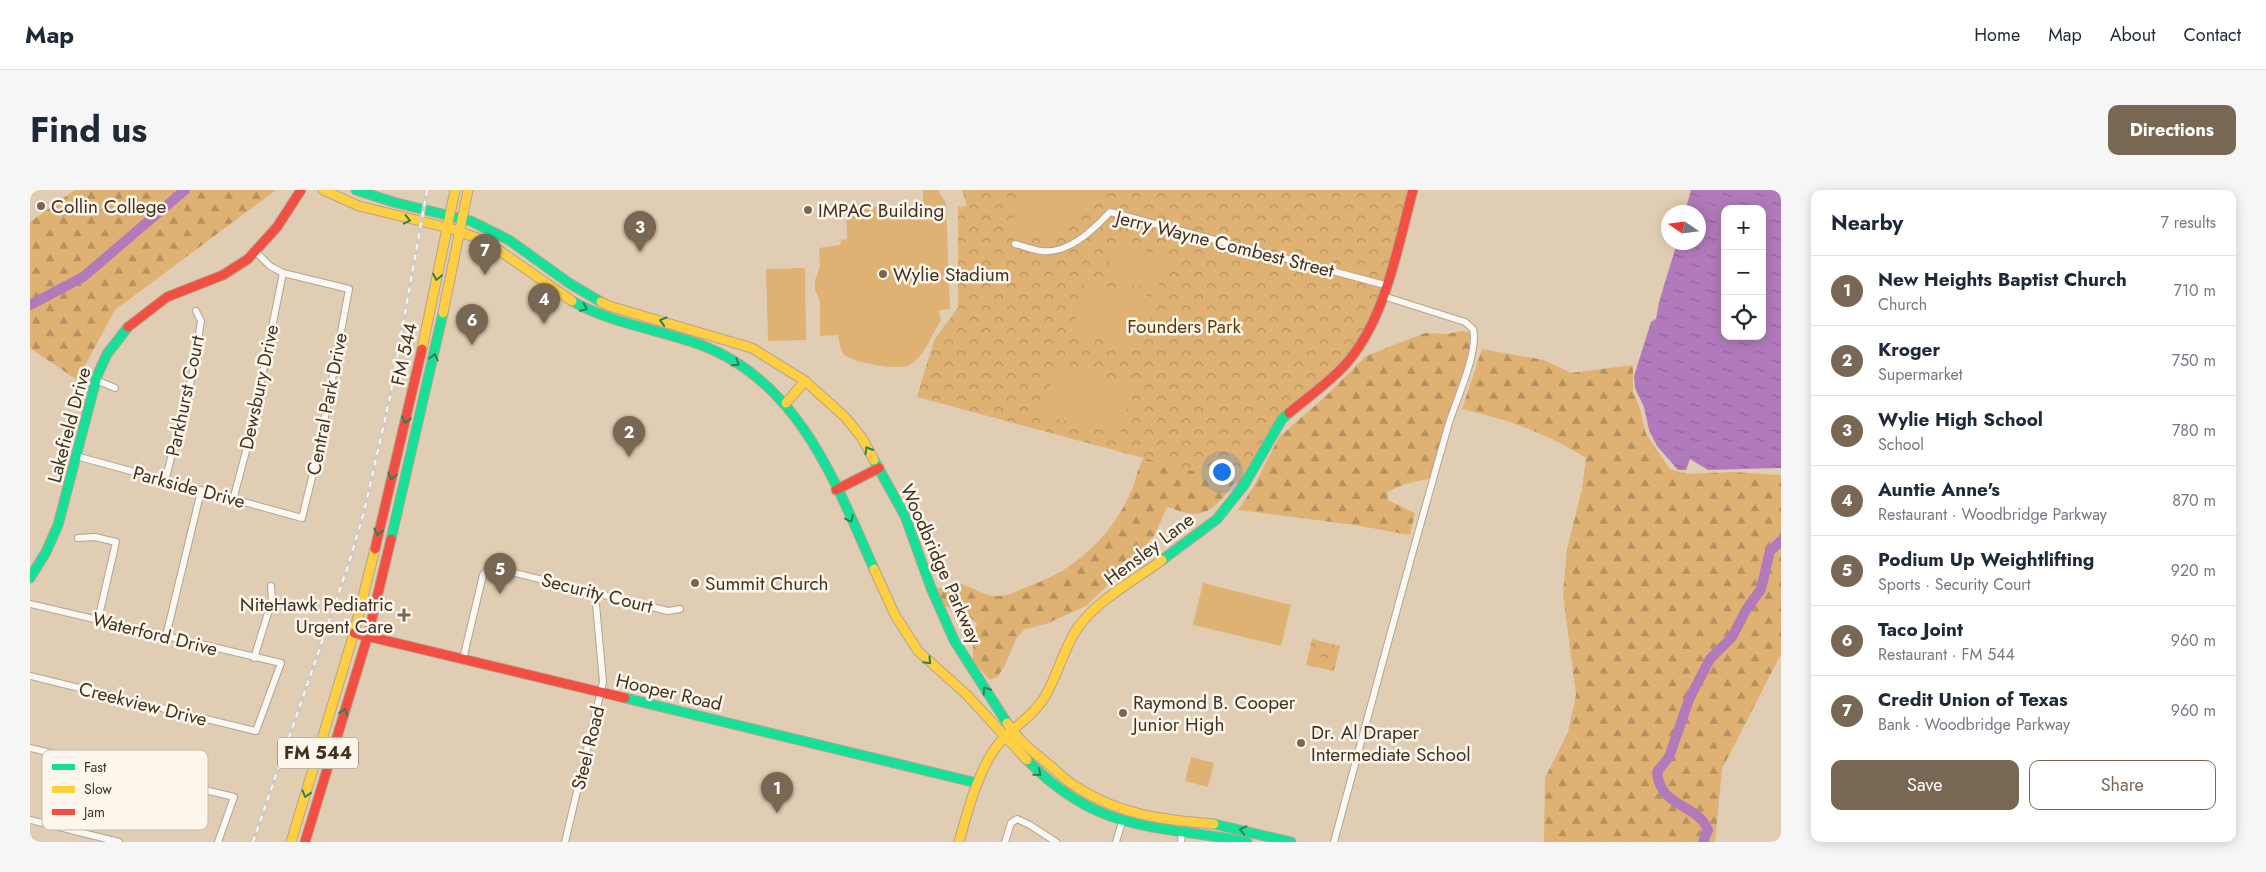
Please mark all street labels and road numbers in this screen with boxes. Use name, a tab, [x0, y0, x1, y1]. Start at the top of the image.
street label: Jerry Wayne Combest Street	[1110, 203, 1337, 284]
street label: FM 544	[384, 320, 424, 388]
street label: Dewsbury Drive	[233, 322, 285, 452]
street label: Central Park Drive	[300, 330, 354, 478]
street label: Parkhurst Court	[159, 333, 211, 459]
street label: Lakefield Drive	[41, 364, 97, 486]
street label: Parkside Drive	[130, 459, 248, 515]
street label: Woodbridge Parkway	[894, 480, 989, 649]
street label: Hensley Lane	[1098, 506, 1200, 592]
street label: Security Court	[539, 566, 656, 620]
street label: Waterford Drive	[90, 605, 221, 663]
street label: Hooper Road	[613, 667, 725, 717]
street label: Creekview Drive	[76, 675, 210, 733]
street label: Steel Road	[565, 703, 611, 793]
road number: FM 544	[278, 738, 358, 768]

